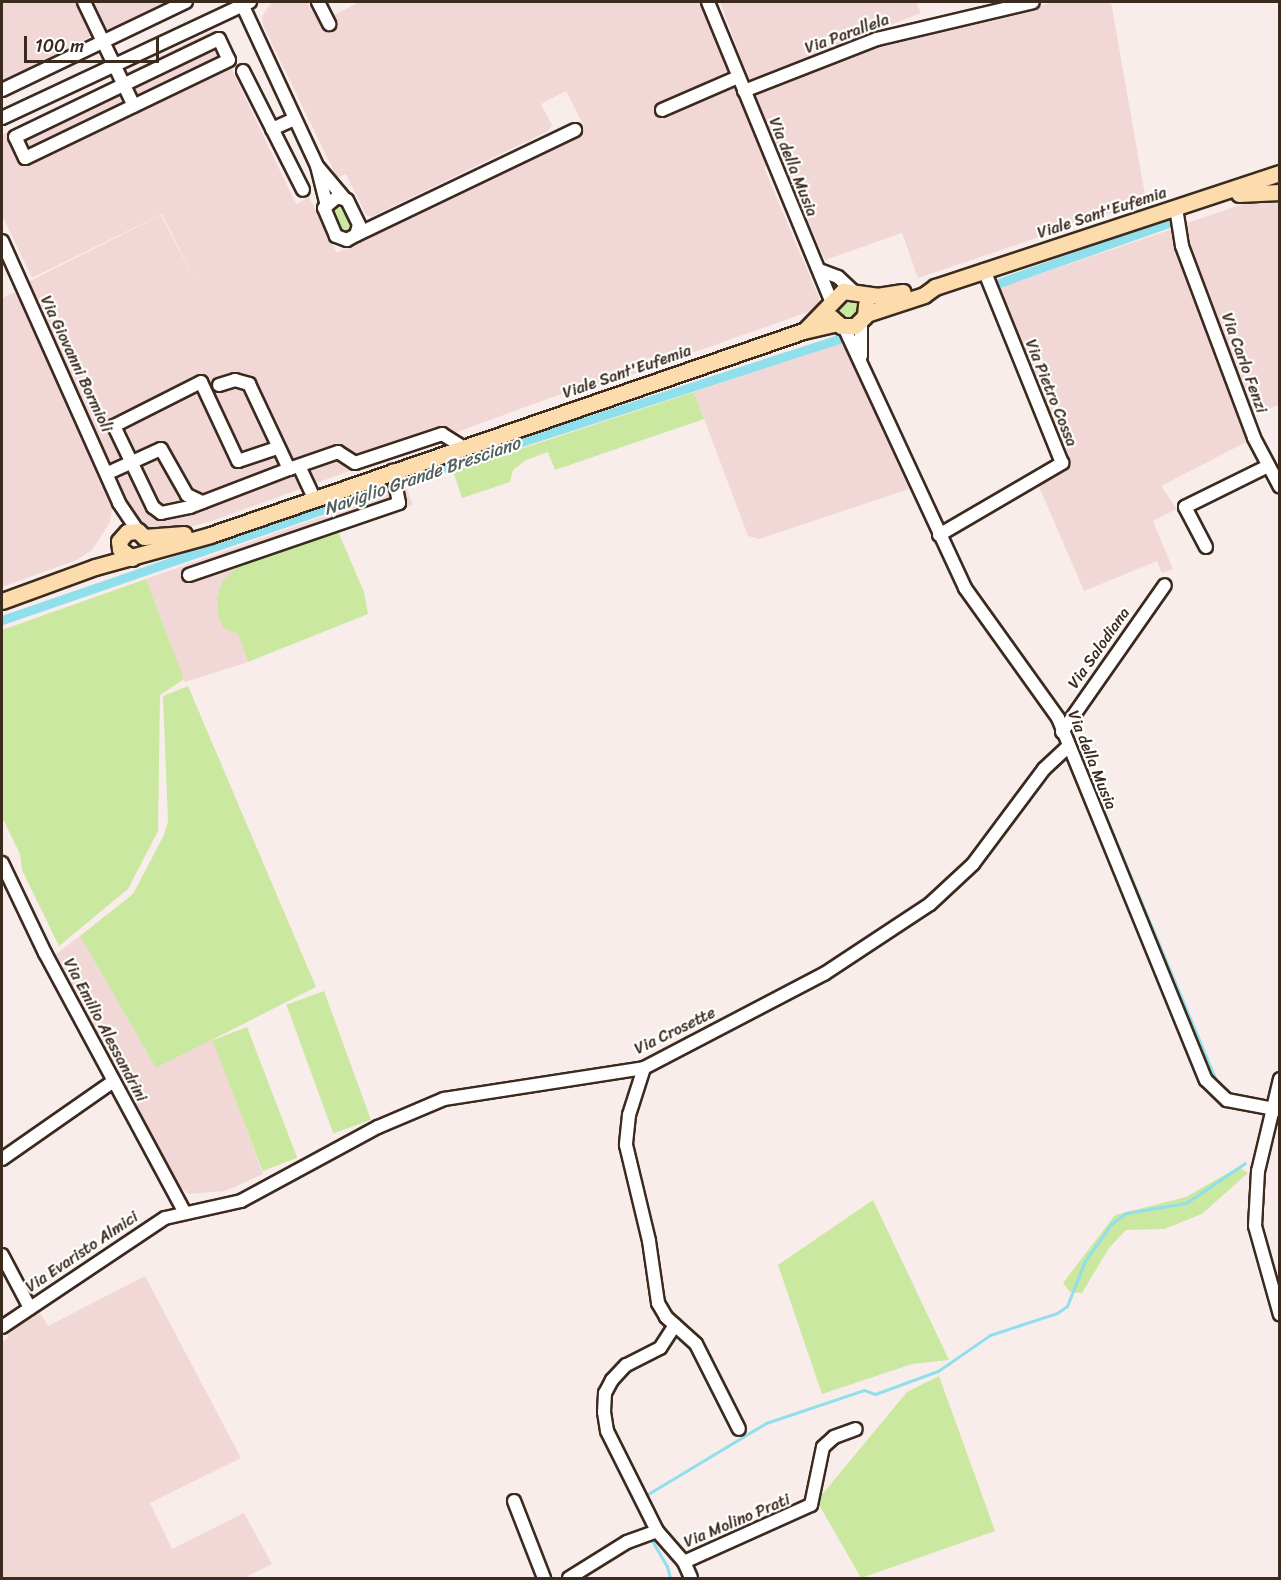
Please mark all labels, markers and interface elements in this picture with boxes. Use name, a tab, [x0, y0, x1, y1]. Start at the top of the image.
street label: Via Parallela	[802, 10, 892, 58]
scale bar	[27, 24, 162, 62]
text: 100 m	[35, 30, 84, 62]
street label: Via della Musia	[764, 114, 822, 220]
street label: Viale Sant'Eufemia	[1035, 183, 1169, 243]
street label: Via Giovanni Bormioli	[36, 293, 116, 435]
street label: Via Carlo Fenzi	[1217, 310, 1271, 416]
street label: Via Pietro Cossa	[1021, 336, 1081, 450]
street label: Viale Sant'Eufemia	[560, 341, 694, 403]
water label: Naviglio Grande Bresciano	[321, 432, 523, 520]
street label: Via Salodiana	[1064, 604, 1134, 692]
street label: Via della Musia	[1063, 707, 1121, 813]
street label: Via Emilio Alessandrini	[59, 955, 151, 1105]
street label: Via Crosette	[632, 1003, 718, 1059]
street label: Via Evaristo Almici	[22, 1207, 142, 1297]
street label: Via Molino Prati	[681, 1490, 793, 1552]

